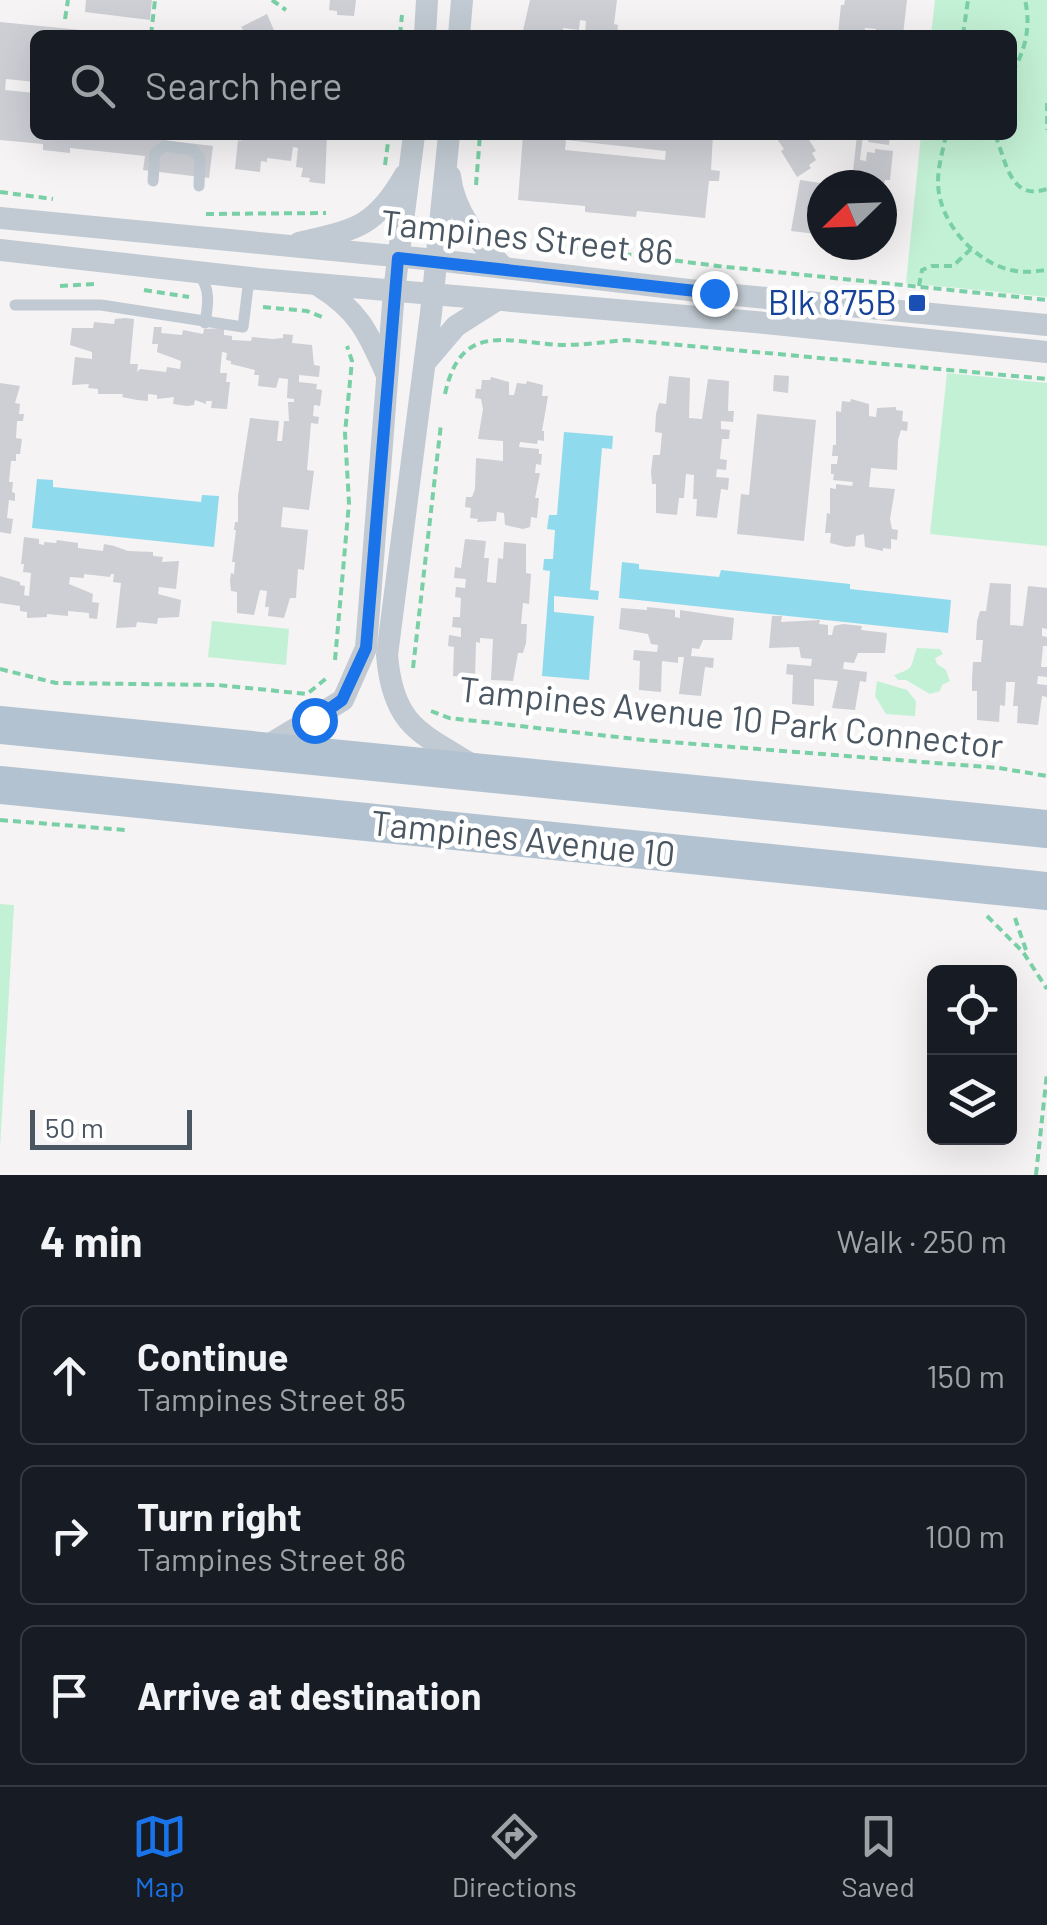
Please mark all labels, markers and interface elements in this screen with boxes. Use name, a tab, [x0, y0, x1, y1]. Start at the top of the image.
search box	[30, 30, 1017, 140]
icon: search	[65, 58, 120, 113]
text: Search here	[145, 62, 343, 108]
north arrow	[807, 170, 897, 260]
street label: Tampines Street 86	[379, 200, 676, 272]
route end	[692, 271, 738, 317]
place label: Blk 875B	[768, 280, 897, 322]
marker: Blk 875B	[906, 292, 928, 314]
street label: Tampines Avenue 10 Park Connector	[457, 667, 1006, 766]
route start	[292, 698, 338, 744]
street label: Tampines Avenue 10	[369, 800, 677, 874]
map controls	[927, 965, 1017, 1145]
button: locate	[927, 965, 1017, 1055]
button: layers	[927, 1055, 1017, 1145]
scale bar	[30, 1105, 192, 1150]
text: 50 m	[45, 1110, 104, 1144]
text: 4 min	[40, 1215, 143, 1265]
text: Walk · 250 m	[837, 1221, 1007, 1259]
text: Continue	[137, 1333, 288, 1379]
icon: ahead	[42, 1348, 97, 1403]
text: 150 m	[926, 1356, 1005, 1394]
text: Tampines Street 85	[137, 1379, 406, 1417]
text: Turn right	[137, 1493, 302, 1539]
icon: right	[42, 1508, 97, 1563]
text: 100 m	[925, 1516, 1005, 1554]
text: Tampines Street 86	[137, 1539, 406, 1577]
icon: arrive	[42, 1668, 97, 1723]
text: Arrive at destination	[137, 1672, 482, 1718]
tab: Map	[132, 1809, 187, 1903]
tab: Directions	[452, 1809, 577, 1903]
tab: Saved	[841, 1809, 915, 1903]

